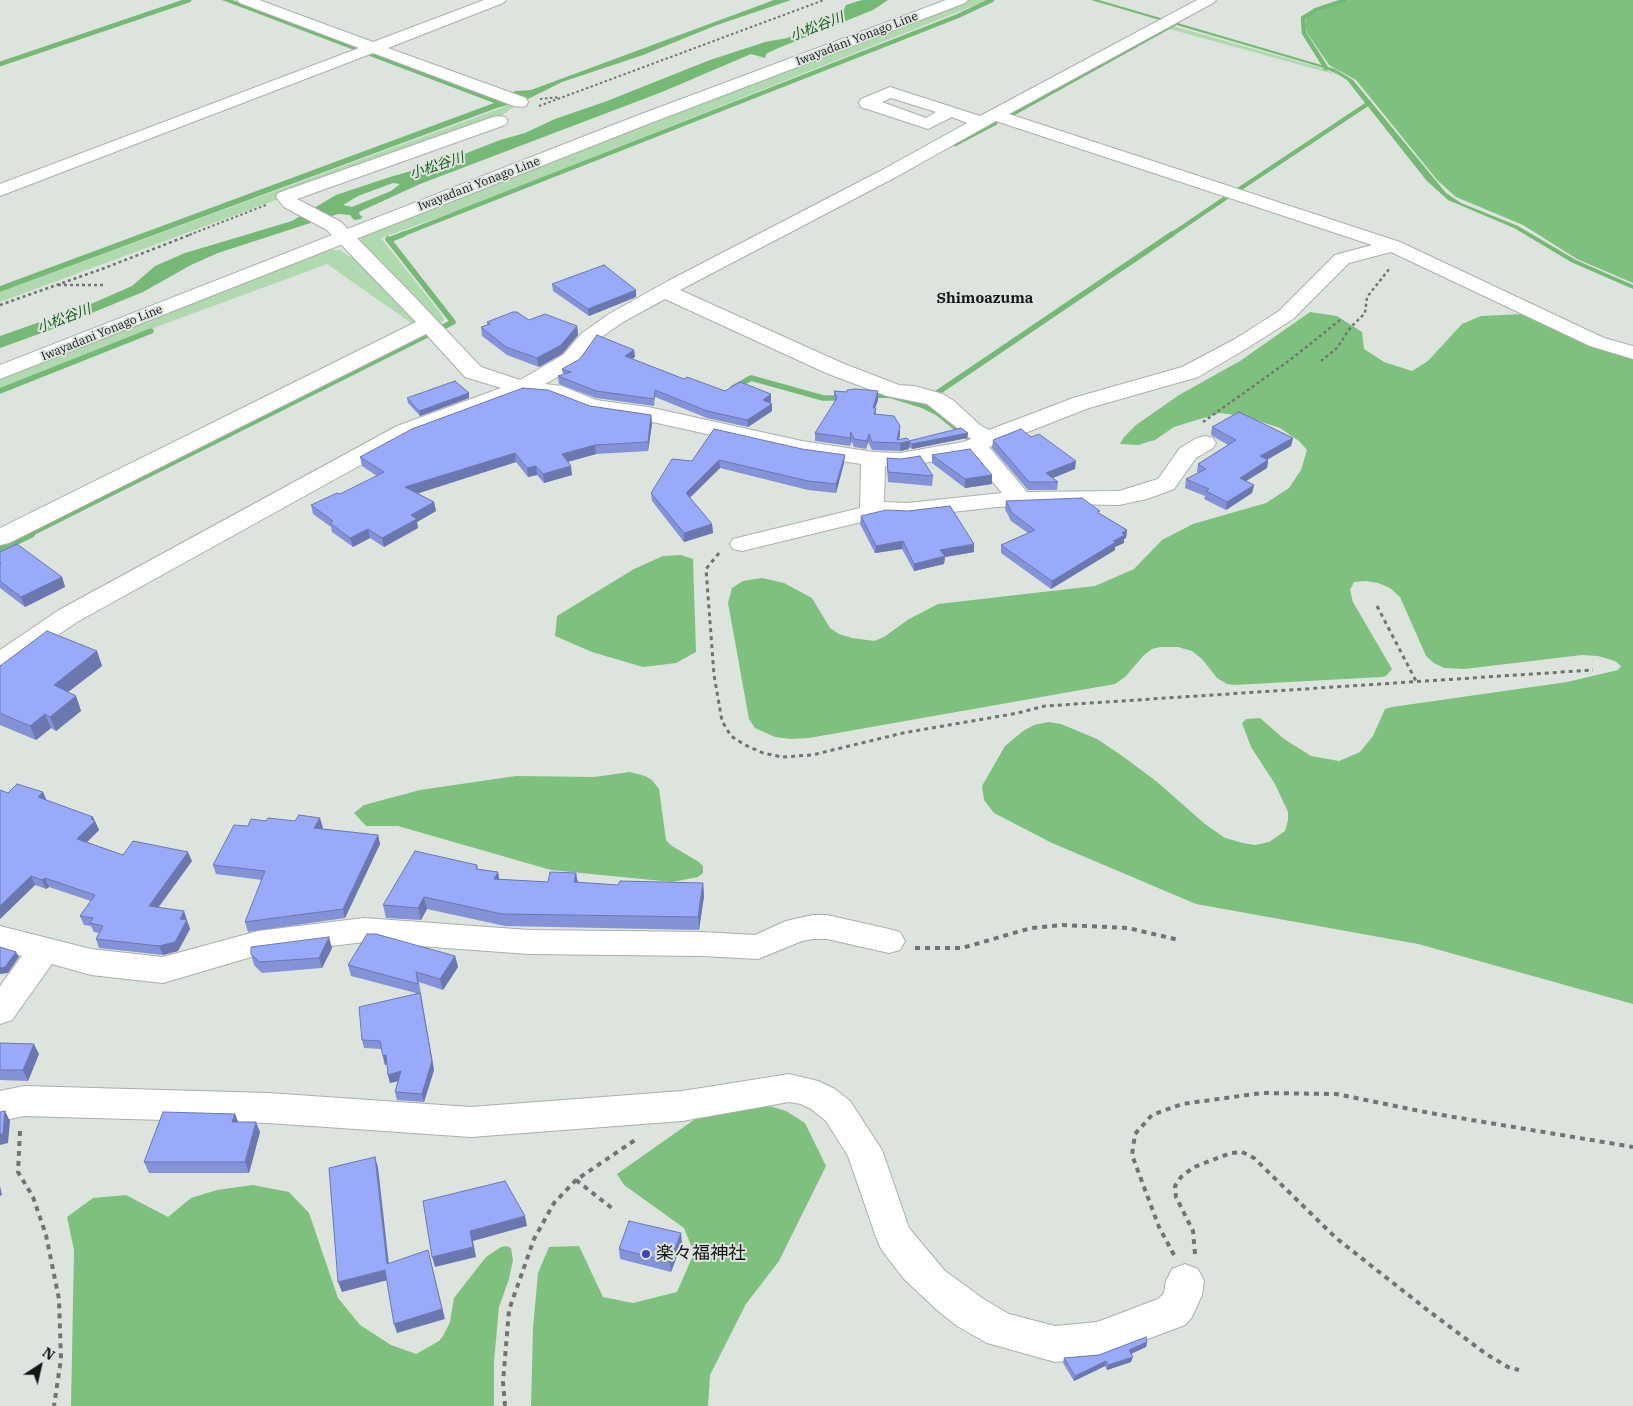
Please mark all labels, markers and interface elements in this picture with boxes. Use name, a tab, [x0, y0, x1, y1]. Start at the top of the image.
water label: 小松谷川	[788, 9, 846, 45]
street label: Iwayadani Yonago Line	[794, 9, 920, 69]
water label: 小松谷川	[408, 149, 466, 183]
street label: Iwayadani Yonago Line	[416, 154, 542, 214]
district label: Shimoazuma	[937, 290, 1033, 308]
water label: 小松谷川	[35, 301, 93, 337]
street label: Iwayadani Yonago Line	[39, 302, 165, 364]
place label: 楽々福神社	[656, 1243, 746, 1265]
marker: 楽々福神社	[640, 1248, 652, 1260]
north arrow	[15, 1341, 65, 1391]
text: N	[39, 1343, 58, 1364]

